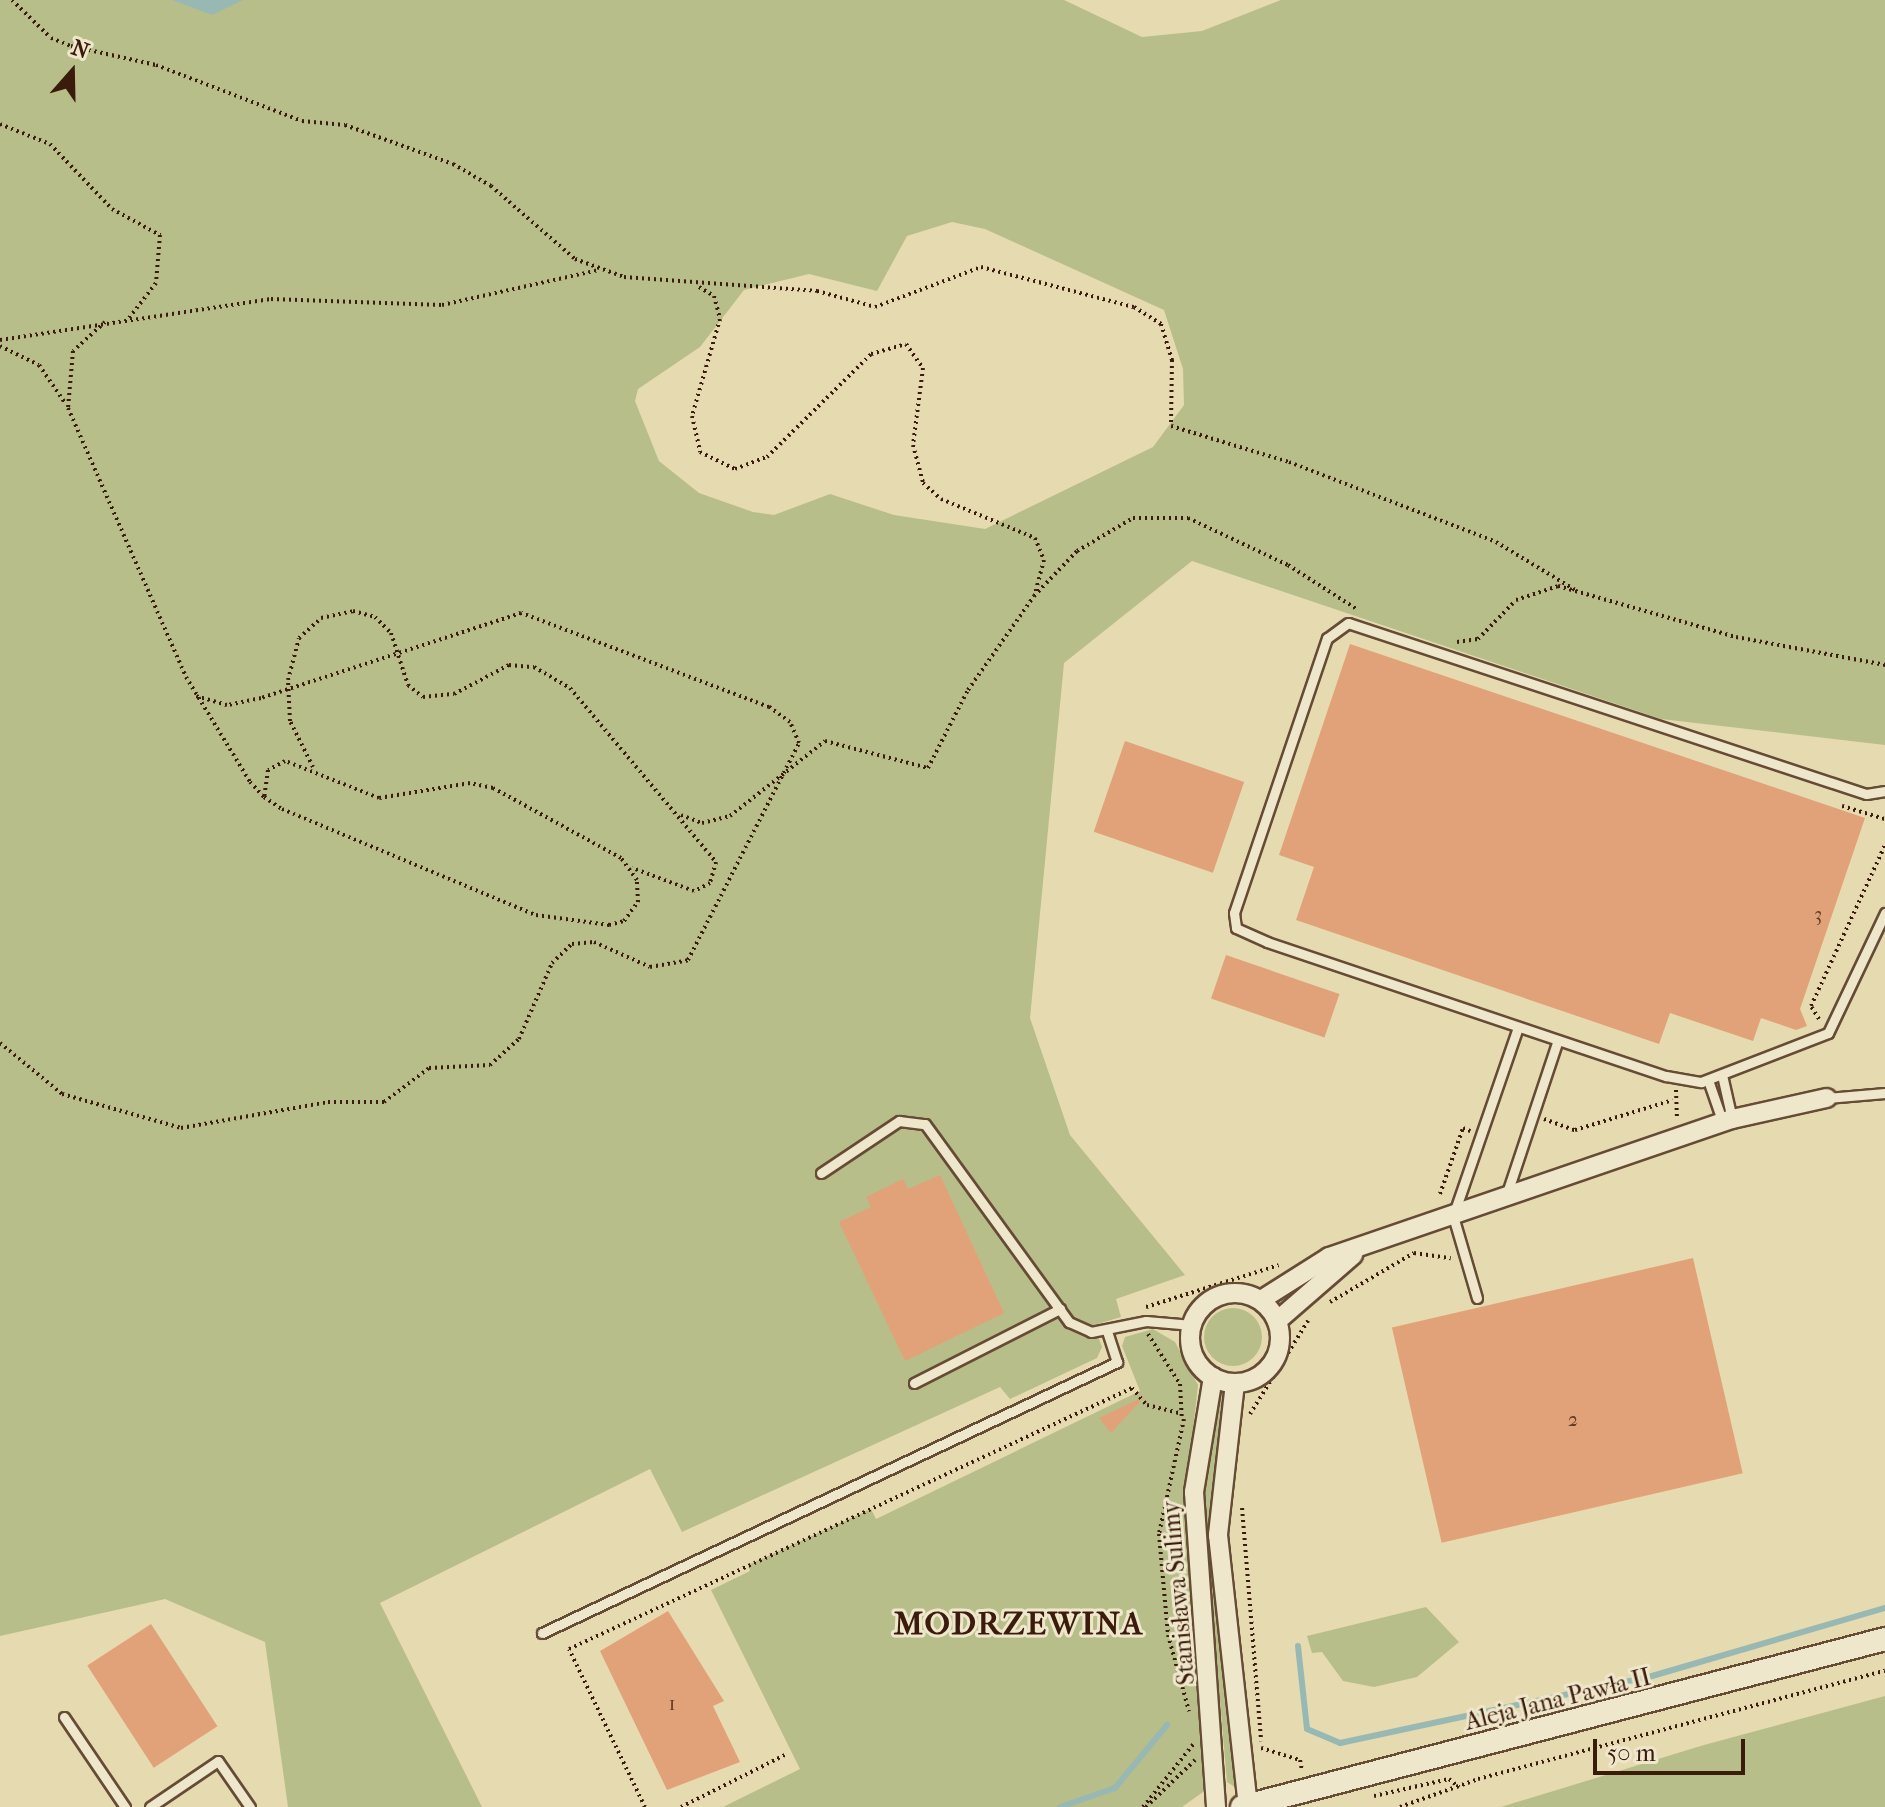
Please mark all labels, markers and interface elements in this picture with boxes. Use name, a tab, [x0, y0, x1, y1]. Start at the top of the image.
north arrow	[32, 32, 112, 112]
text: N	[68, 34, 92, 65]
house number: 3	[1814, 902, 1822, 926]
house number: 2	[1568, 1407, 1578, 1431]
street label: Stanisława Sulimy	[1157, 1500, 1201, 1686]
district label: MODRZEWINA	[894, 1605, 1144, 1643]
street label: Aleja Jana Pawła II	[1462, 1663, 1654, 1737]
house number: 1	[668, 1691, 676, 1715]
scale bar	[1597, 1723, 1749, 1773]
text: 50 m	[1607, 1739, 1656, 1767]

